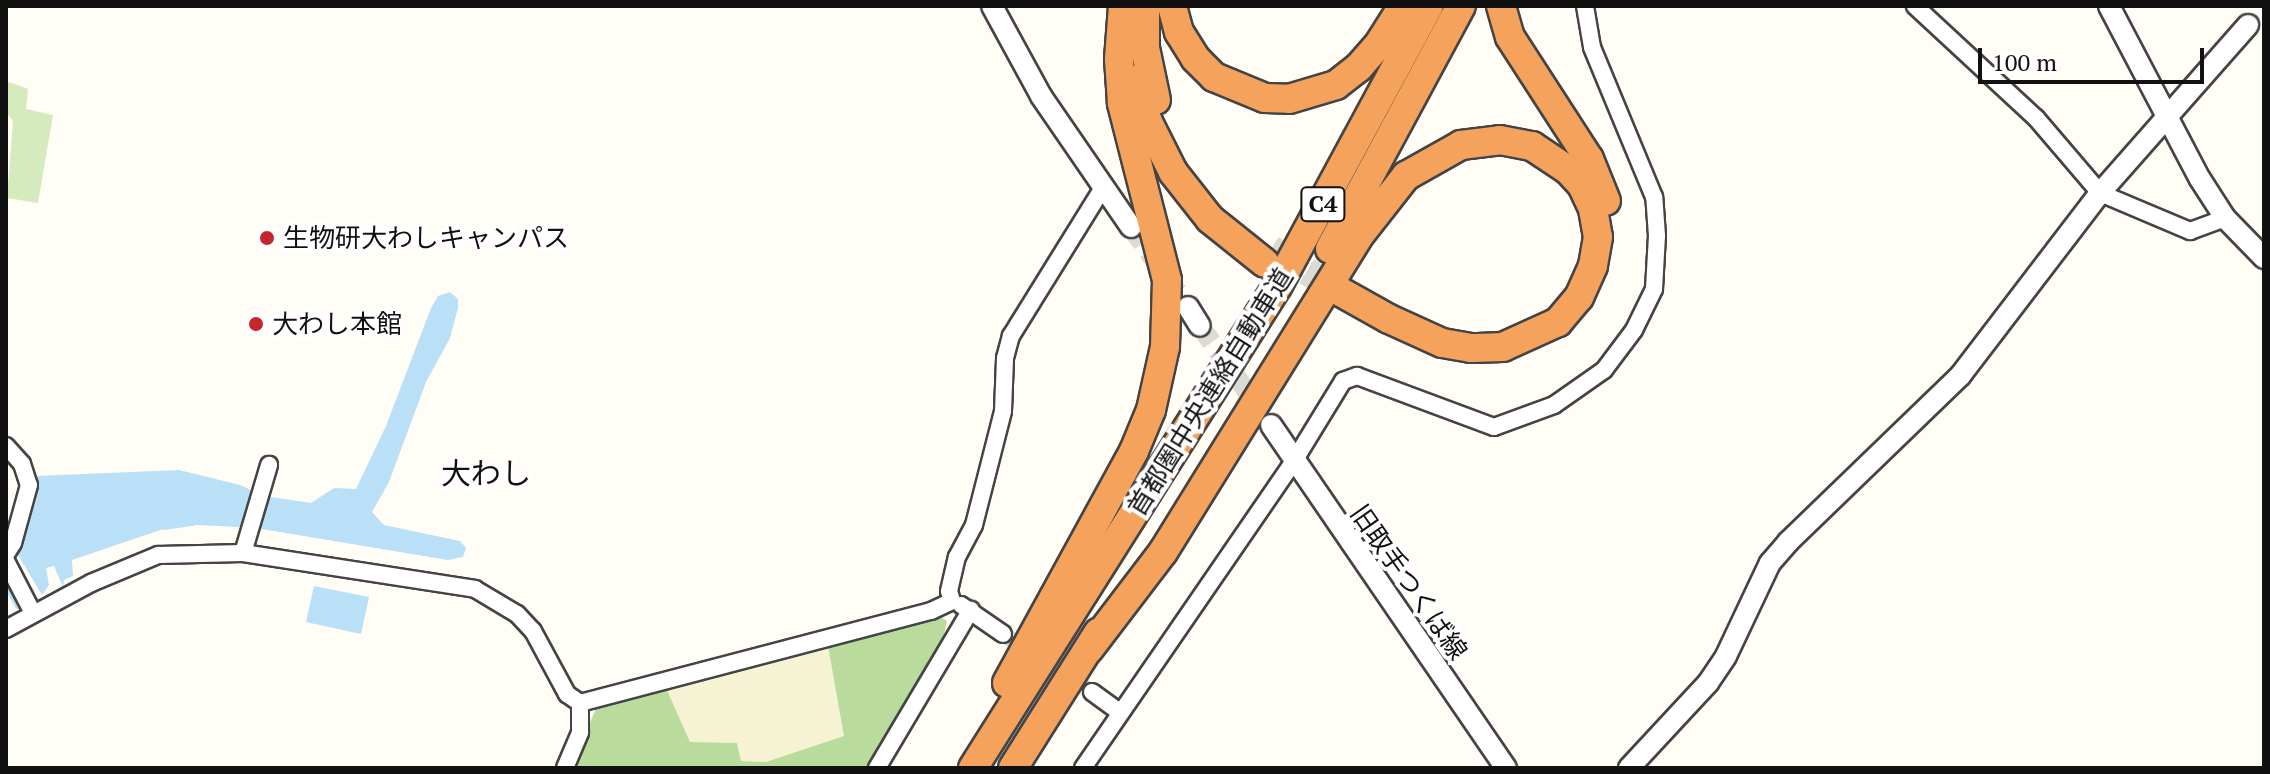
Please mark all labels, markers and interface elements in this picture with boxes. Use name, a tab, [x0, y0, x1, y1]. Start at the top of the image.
scale bar	[1982, 32, 2208, 82]
text: 100 m	[1992, 46, 2057, 78]
road number: C4	[1299, 184, 1347, 224]
place label: 生物研大わしキャンパス	[283, 222, 569, 254]
marker: 生物研大わしキャンパス	[258, 229, 276, 247]
street label: 首都圏中央連絡自動車道	[1121, 262, 1299, 522]
place label: 大わし本館	[272, 308, 402, 340]
marker: 大わし本館	[247, 315, 265, 333]
district label: 大わし	[441, 455, 531, 491]
street label: 旧取手つくば線	[1344, 499, 1474, 665]

